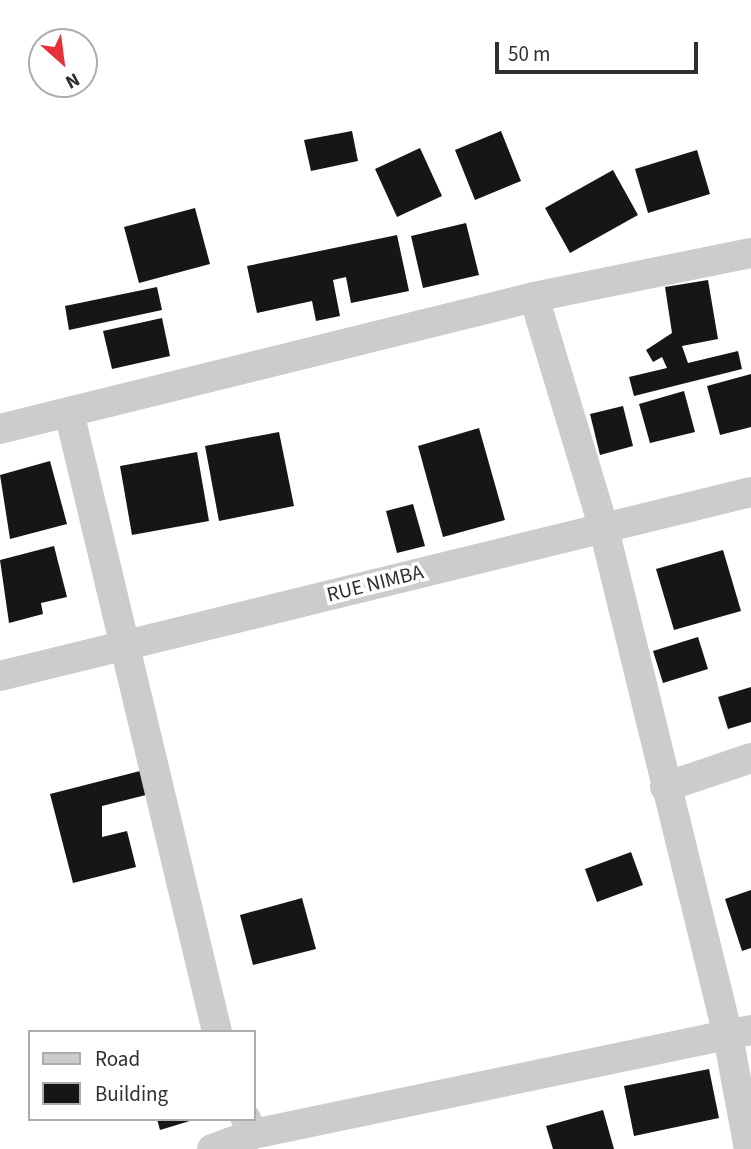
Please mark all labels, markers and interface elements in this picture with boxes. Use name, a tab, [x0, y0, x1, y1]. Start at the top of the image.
north arrow	[28, 28, 98, 98]
scale bar	[499, 28, 702, 72]
text: 50 m	[508, 39, 550, 69]
text: N	[60, 65, 84, 95]
street label: RUE NIMBA	[324, 559, 426, 607]
legend	[28, 1030, 256, 1121]
text: Road	[95, 1044, 140, 1074]
text: Building	[95, 1079, 168, 1109]

